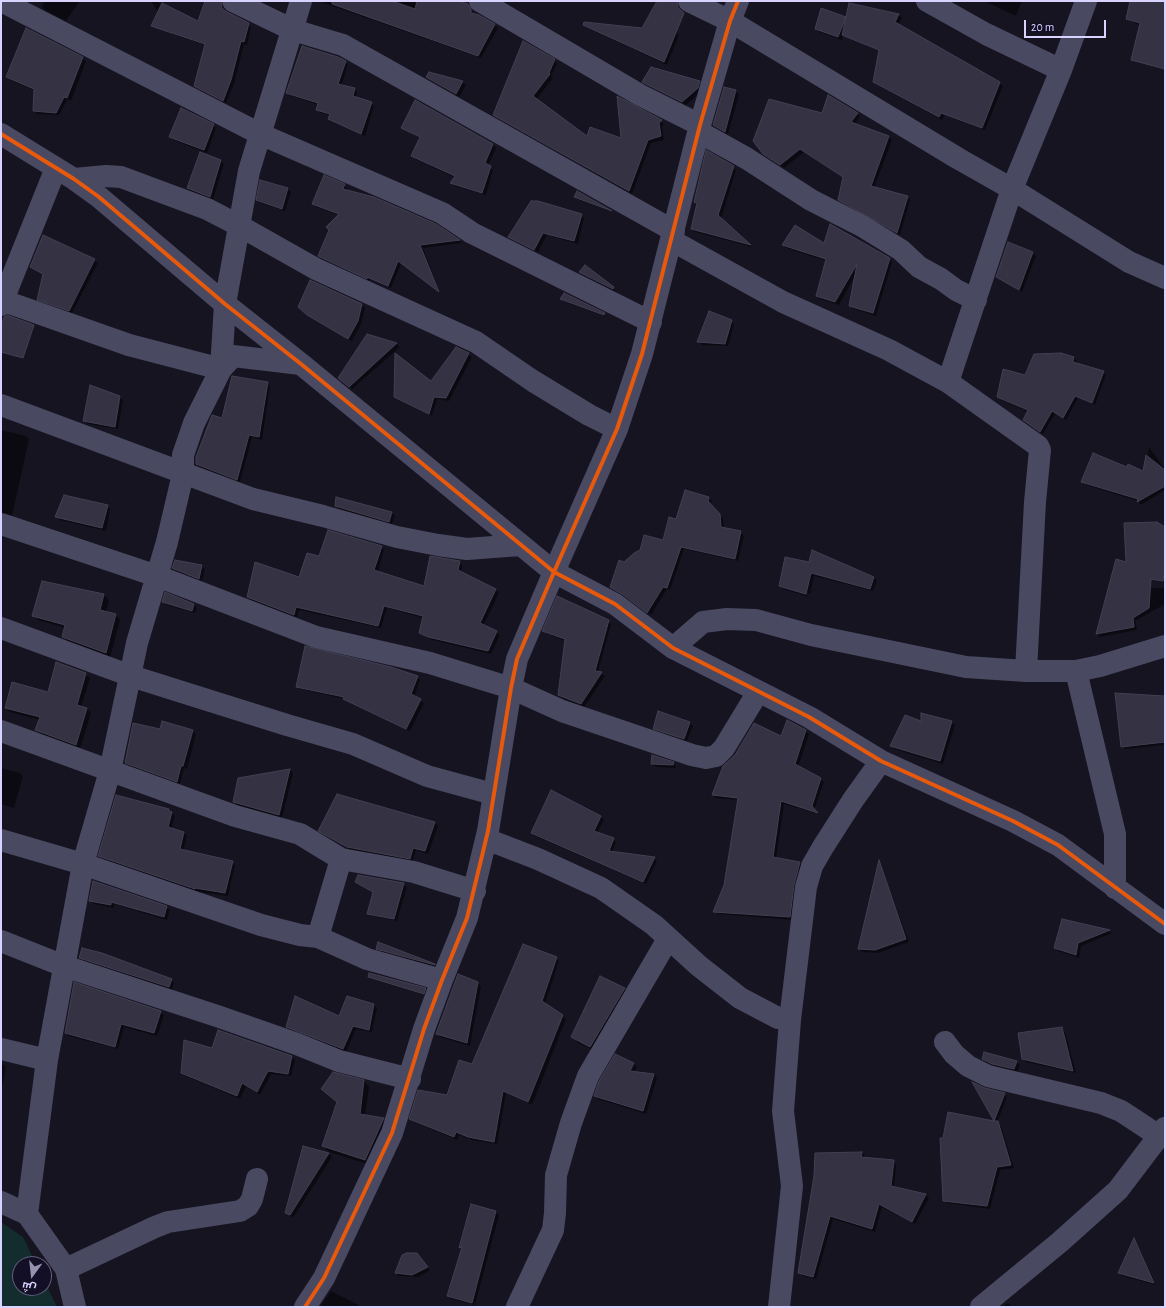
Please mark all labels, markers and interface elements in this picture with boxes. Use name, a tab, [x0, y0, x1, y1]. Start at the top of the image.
scale bar	[1026, 12, 1108, 38]
text: 20 m	[1031, 21, 1054, 33]
north arrow	[12, 1256, 52, 1296]
text: ش	[21, 1280, 37, 1294]

